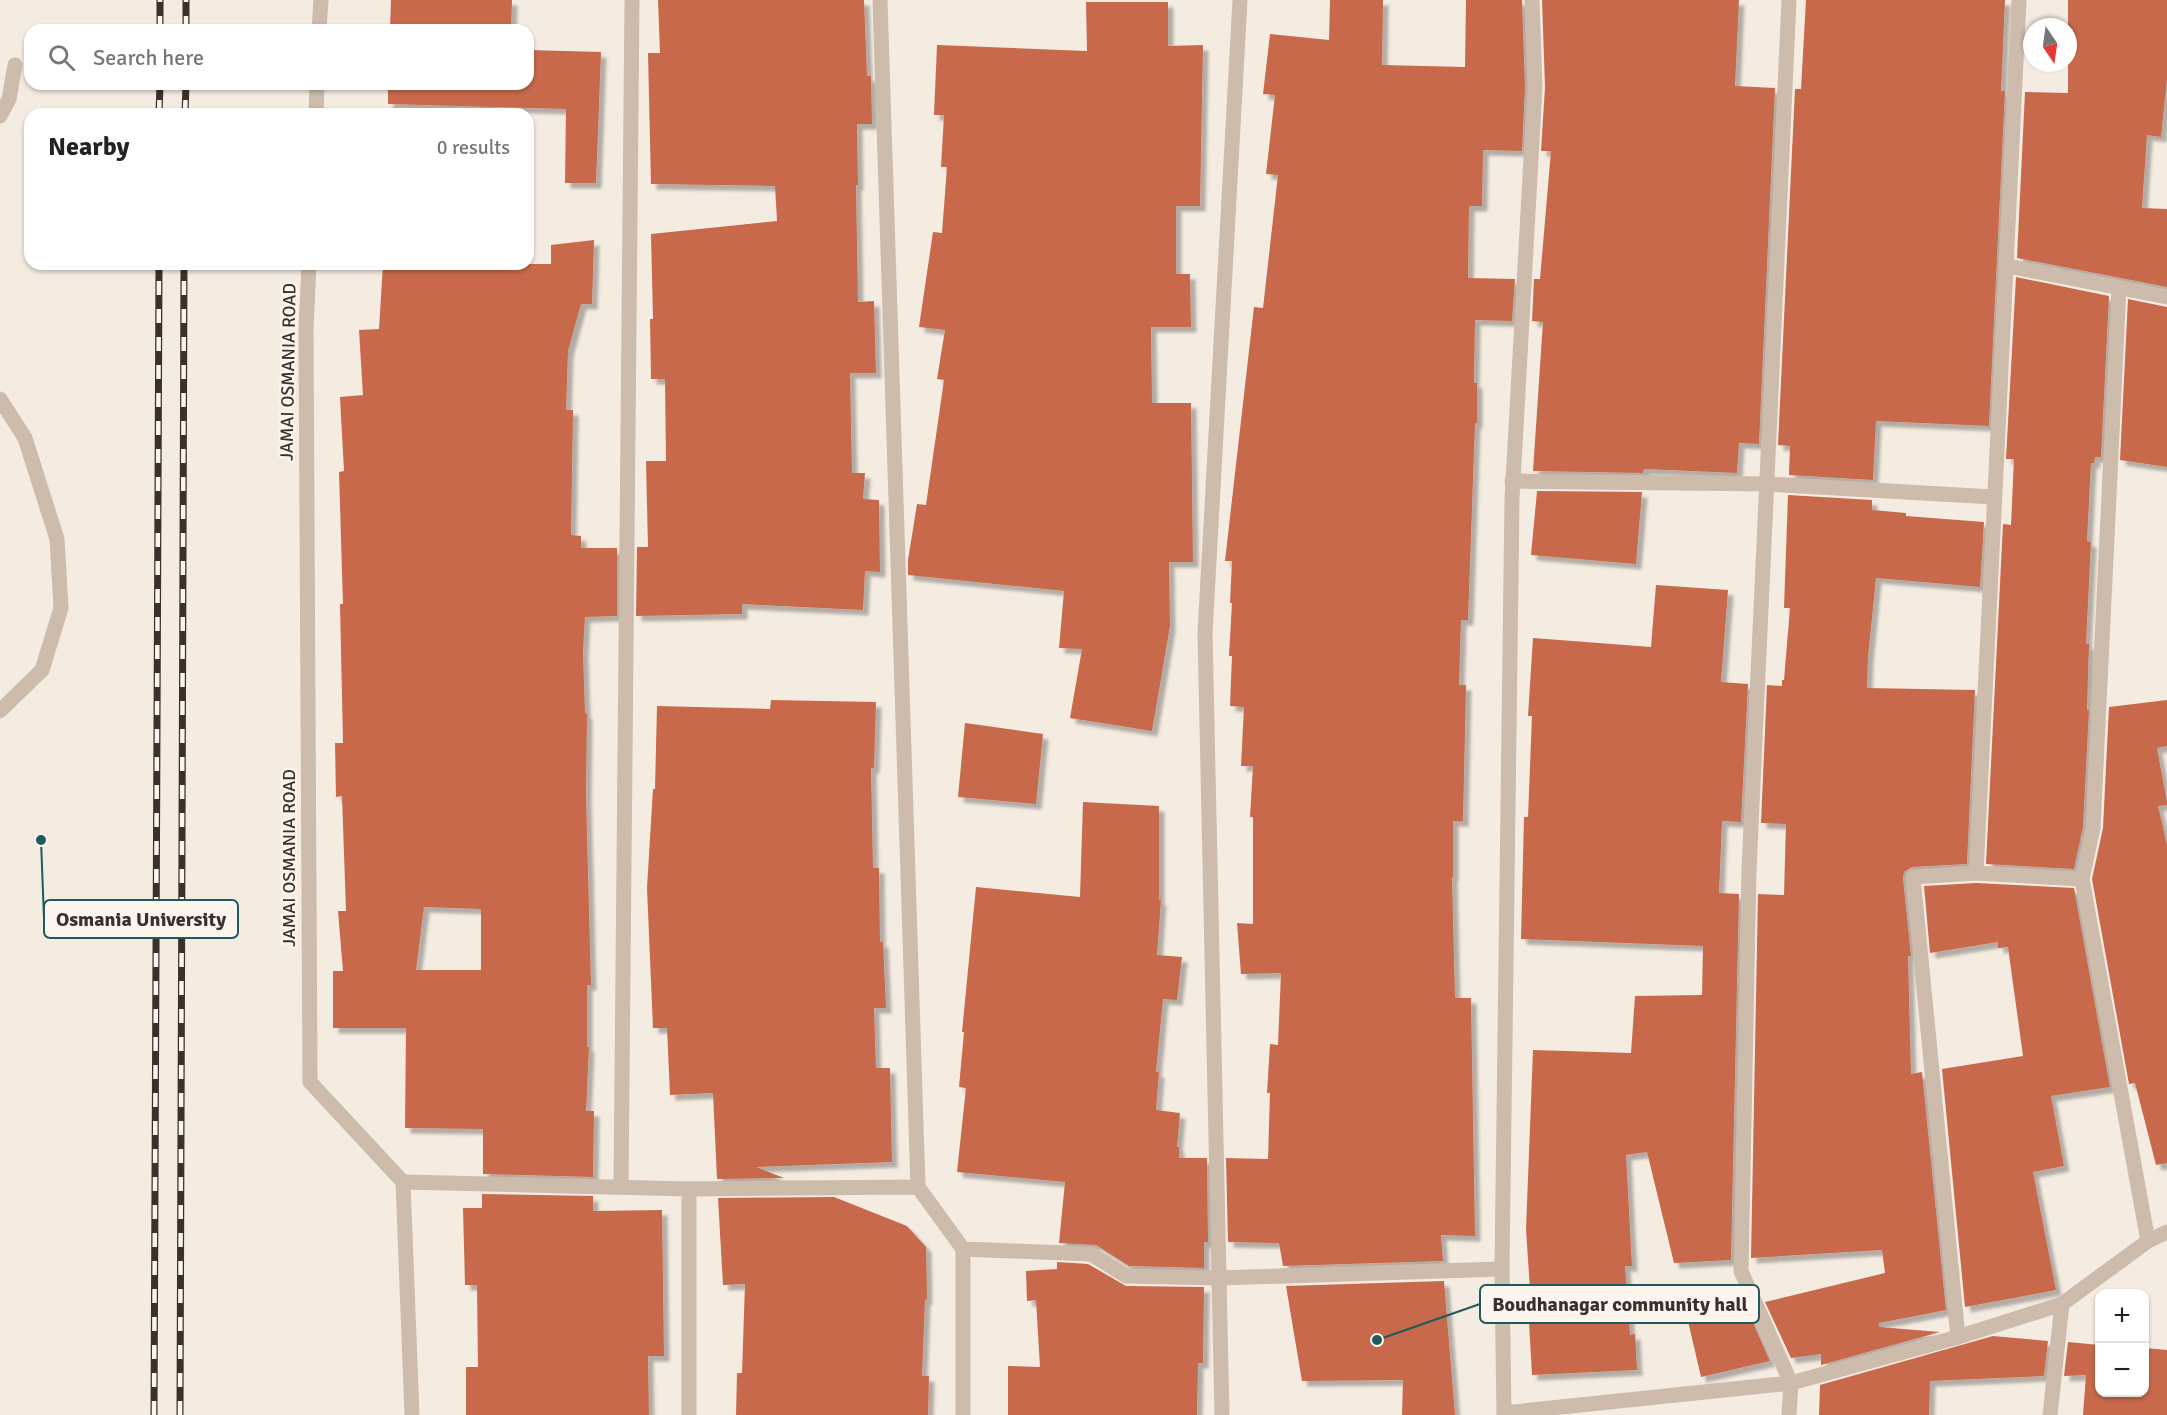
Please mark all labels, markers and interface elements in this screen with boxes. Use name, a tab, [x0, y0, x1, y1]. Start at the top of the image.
north arrow	[2023, 18, 2077, 72]
search box	[24, 24, 534, 90]
icon: search	[45, 41, 78, 74]
text: Search here	[93, 44, 204, 71]
text: Nearby	[48, 131, 129, 163]
text: 0 results	[437, 135, 510, 160]
street label: JAMAI OSMANIA ROAD	[275, 283, 301, 461]
street label: JAMAI OSMANIA ROAD	[278, 769, 300, 947]
callout: Osmania University	[44, 900, 238, 938]
text: Osmania University	[56, 907, 226, 932]
callout: Boudhanagar community hall	[1480, 1285, 1759, 1323]
map controls	[2095, 1289, 2149, 1397]
button: +	[2095, 1289, 2149, 1343]
text: Boudhanagar community hall	[1492, 1292, 1748, 1317]
button: −	[2095, 1343, 2149, 1397]

